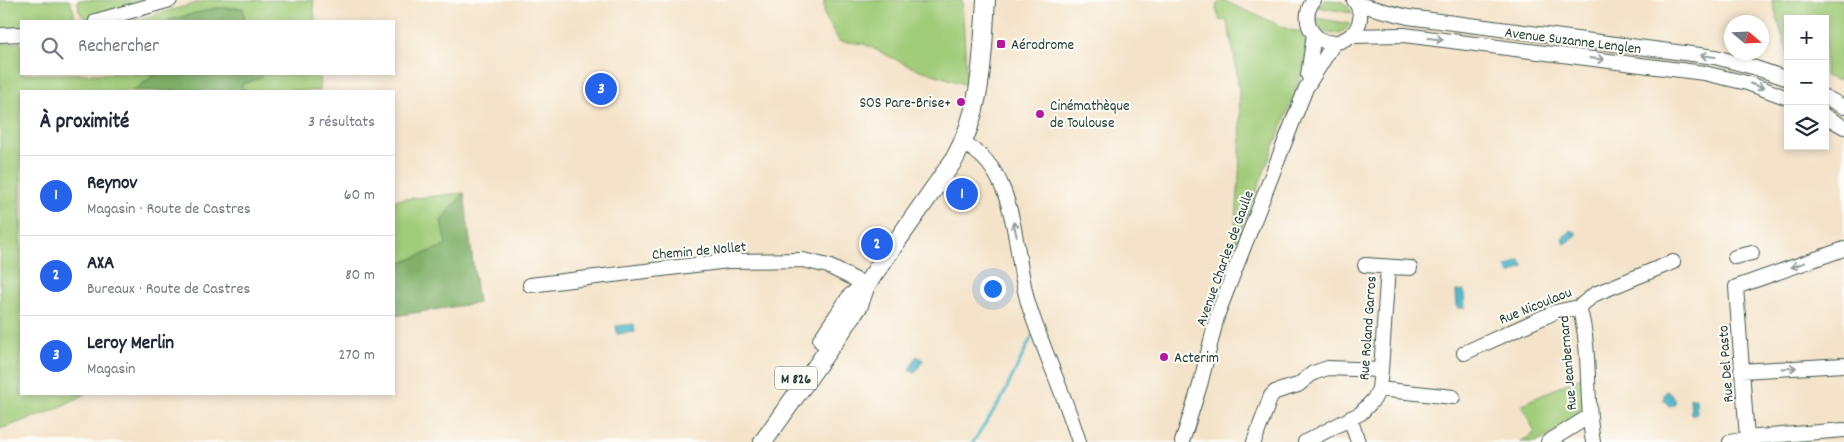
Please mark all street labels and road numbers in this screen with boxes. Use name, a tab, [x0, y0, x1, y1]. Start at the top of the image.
street label: Avenue Suzanne Lenglen	[1503, 23, 1642, 61]
street label: Avenue Charles de Gaulle	[1191, 187, 1261, 330]
street label: Chemin de Nollet	[651, 237, 748, 267]
street label: Rue Roland Garros	[1354, 275, 1384, 381]
street label: Rue Nicoulaou	[1496, 282, 1576, 331]
street label: Rue Jeanbernard	[1554, 315, 1584, 411]
street label: Rue Del Pasto	[1713, 324, 1741, 403]
road number: M 826	[775, 366, 817, 389]

